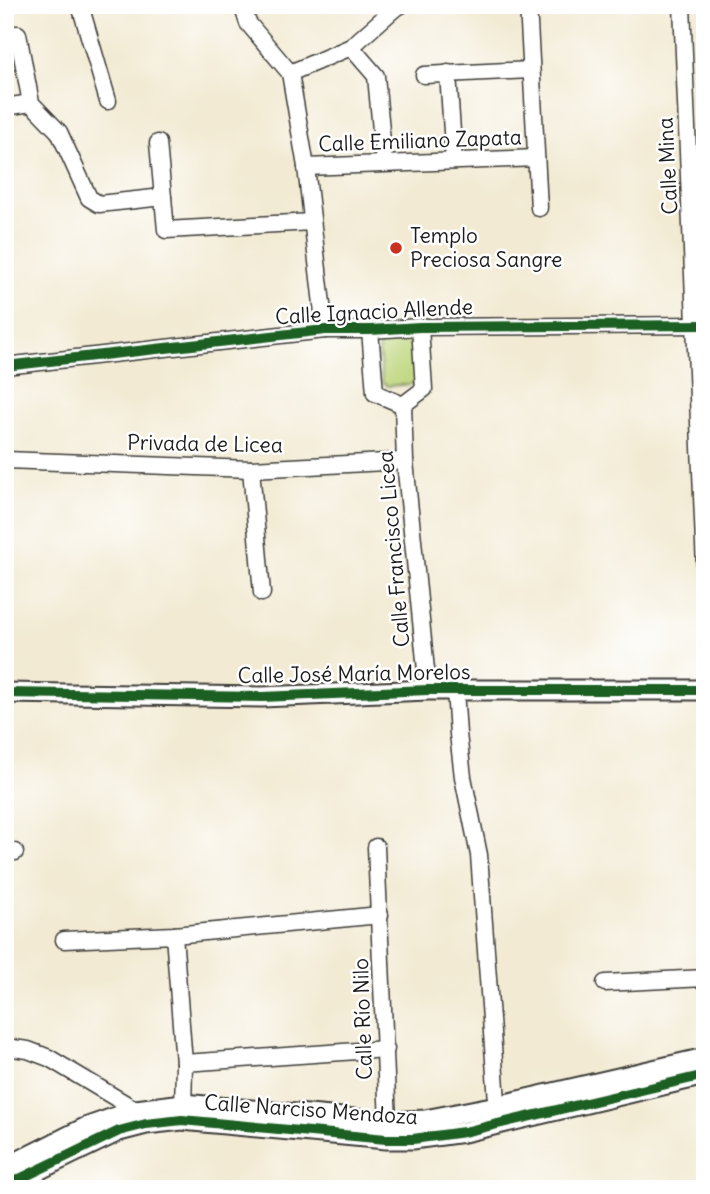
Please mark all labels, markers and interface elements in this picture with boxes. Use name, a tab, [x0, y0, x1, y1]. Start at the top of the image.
street label: Calle Mina	[651, 117, 684, 215]
street label: Calle Emiliano Zapata	[318, 123, 522, 158]
place label: Templo Preciosa Sangre	[410, 222, 562, 273]
marker: Templo Preciosa Sangre	[388, 240, 404, 256]
street label: Calle Ignacio Allende	[274, 293, 474, 330]
street label: Privada de Licea	[127, 429, 283, 458]
street label: Calle Francisco Licea	[371, 450, 416, 648]
street label: Calle José María Morelos	[237, 658, 471, 689]
street label: Calle Río Nilo	[347, 958, 378, 1080]
street label: Calle Narciso Mendoza	[203, 1089, 419, 1130]

